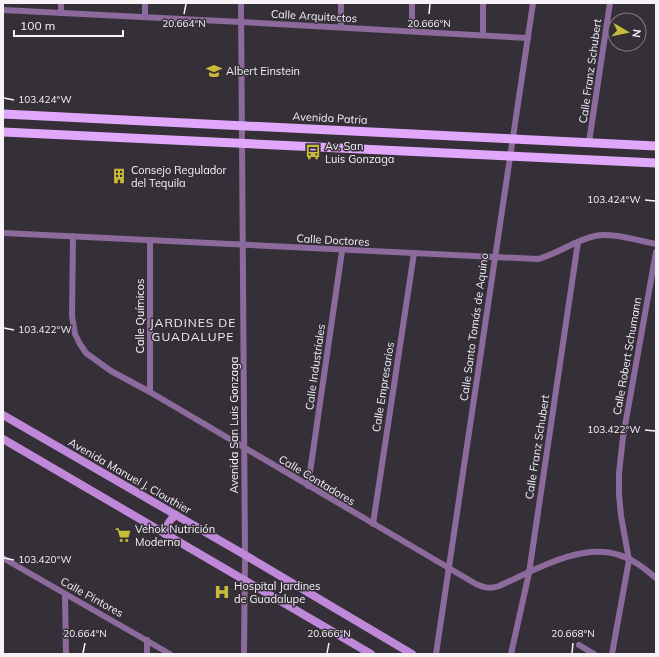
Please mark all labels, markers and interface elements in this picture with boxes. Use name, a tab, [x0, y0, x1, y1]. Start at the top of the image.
street label: Calle Arquitectos	[271, 7, 357, 25]
scale bar	[14, 12, 123, 38]
north arrow	[607, 12, 647, 52]
text: 20.664°N	[162, 17, 206, 30]
text: 20.666°N	[407, 17, 451, 30]
text: 100 m	[20, 18, 55, 33]
street label: Calle Franz Schubert	[576, 18, 604, 124]
text: N	[629, 28, 644, 39]
school or university icon: Albert Einstein	[205, 62, 223, 80]
place label: Albert Einstein	[226, 64, 300, 78]
text: 103.424°W	[18, 93, 72, 106]
street label: Avenida Patria	[292, 109, 368, 127]
place label: Av. San Luis Gonzaga	[325, 139, 394, 166]
bus stop icon: Av. San Luis Gonzaga	[304, 143, 322, 161]
place label: Consejo Regulador del Tequila	[131, 163, 227, 190]
building icon: Consejo Regulador del Tequila	[110, 167, 128, 185]
text: 103.424°W	[587, 193, 641, 206]
street label: Calle Doctores	[296, 231, 370, 249]
street label: Calle Santo Tomás de Aquino	[457, 252, 491, 402]
street label: Calle Químicos	[133, 279, 147, 353]
street label: Calle Robert Schumann	[610, 296, 644, 416]
district label: JARDINES DE GUADALUPE	[150, 315, 236, 344]
text: 103.422°W	[18, 323, 72, 336]
street label: Calle Industriales	[302, 323, 328, 411]
street label: Calle Empresarios	[369, 341, 397, 433]
street label: Avenida San Luis Gonzaga	[227, 357, 241, 493]
street label: Calle Franz Schubert	[522, 394, 552, 500]
text: 103.422°W	[587, 423, 641, 436]
street label: Avenida Manuel J. Clouthier	[66, 435, 194, 517]
street label: Calle Contadores	[276, 452, 358, 508]
place label: Vehok Nutrición Moderna	[135, 522, 215, 549]
supermarket icon: Vehok Nutrición Moderna	[114, 526, 132, 544]
text: 103.420°W	[18, 553, 72, 566]
street label: Calle Pintores	[58, 574, 126, 620]
place label: Hospital Jardines de Guadalupe	[234, 579, 321, 606]
hospital icon: Hospital Jardines de Guadalupe	[213, 583, 231, 601]
text: 20.664°N	[63, 627, 107, 640]
text: 20.666°N	[307, 627, 351, 640]
text: 20.668°N	[551, 627, 595, 640]

